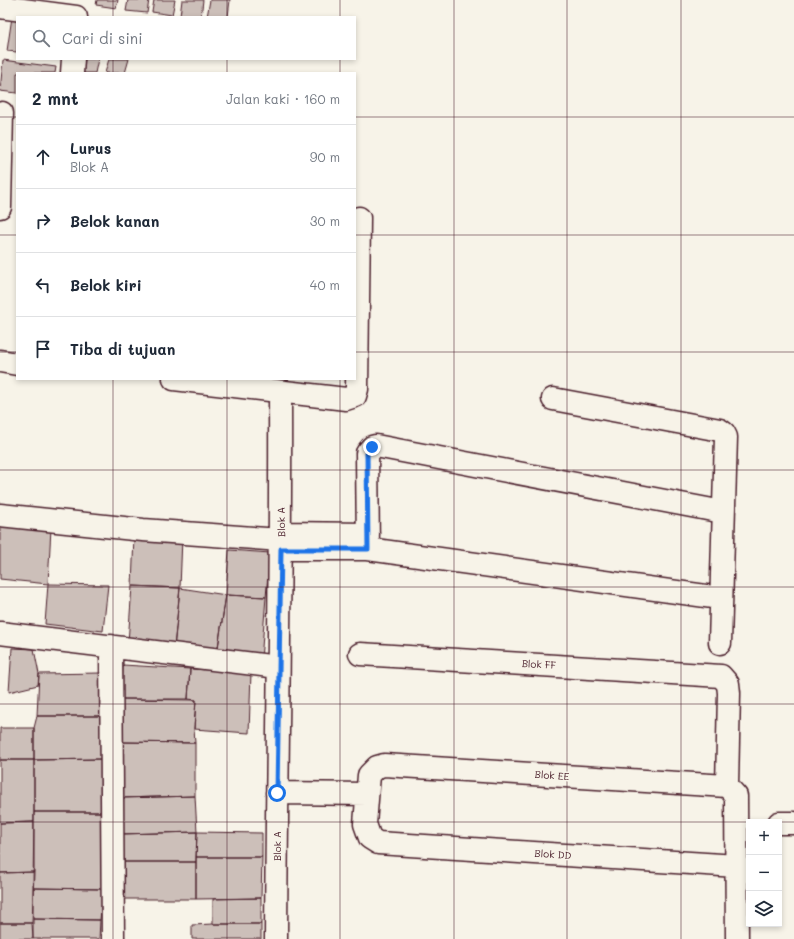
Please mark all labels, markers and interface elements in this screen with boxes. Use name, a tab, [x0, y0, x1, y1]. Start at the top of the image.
search box	[16, 16, 356, 60]
icon: search	[30, 27, 52, 49]
text: Cari di sini	[62, 28, 143, 48]
text: 2 mnt	[32, 87, 78, 109]
text: Jalan kaki · 160 m	[226, 90, 340, 107]
text: Lurus	[70, 138, 111, 158]
icon: ahead	[32, 146, 54, 168]
text: 90 m	[310, 148, 340, 165]
text: Blok A	[70, 158, 109, 175]
icon: right	[32, 210, 54, 232]
text: Belok kanan	[70, 211, 159, 231]
text: 30 m	[310, 212, 340, 229]
icon: left	[32, 274, 54, 296]
text: Belok kiri	[70, 275, 142, 295]
text: 40 m	[310, 276, 340, 293]
icon: arrive	[32, 338, 54, 360]
text: Tiba di tujuan	[70, 339, 175, 359]
route end	[363, 438, 381, 456]
street label: Blok A	[274, 507, 288, 537]
street label: Blok FF	[521, 656, 557, 672]
street label: Blok EE	[534, 767, 570, 783]
route start	[268, 784, 286, 802]
map controls	[746, 819, 782, 927]
button: +	[746, 819, 782, 855]
street label: Blok A	[270, 831, 284, 861]
street label: Blok DD	[534, 846, 572, 862]
button: −	[746, 855, 782, 891]
button: layers	[746, 891, 782, 927]

